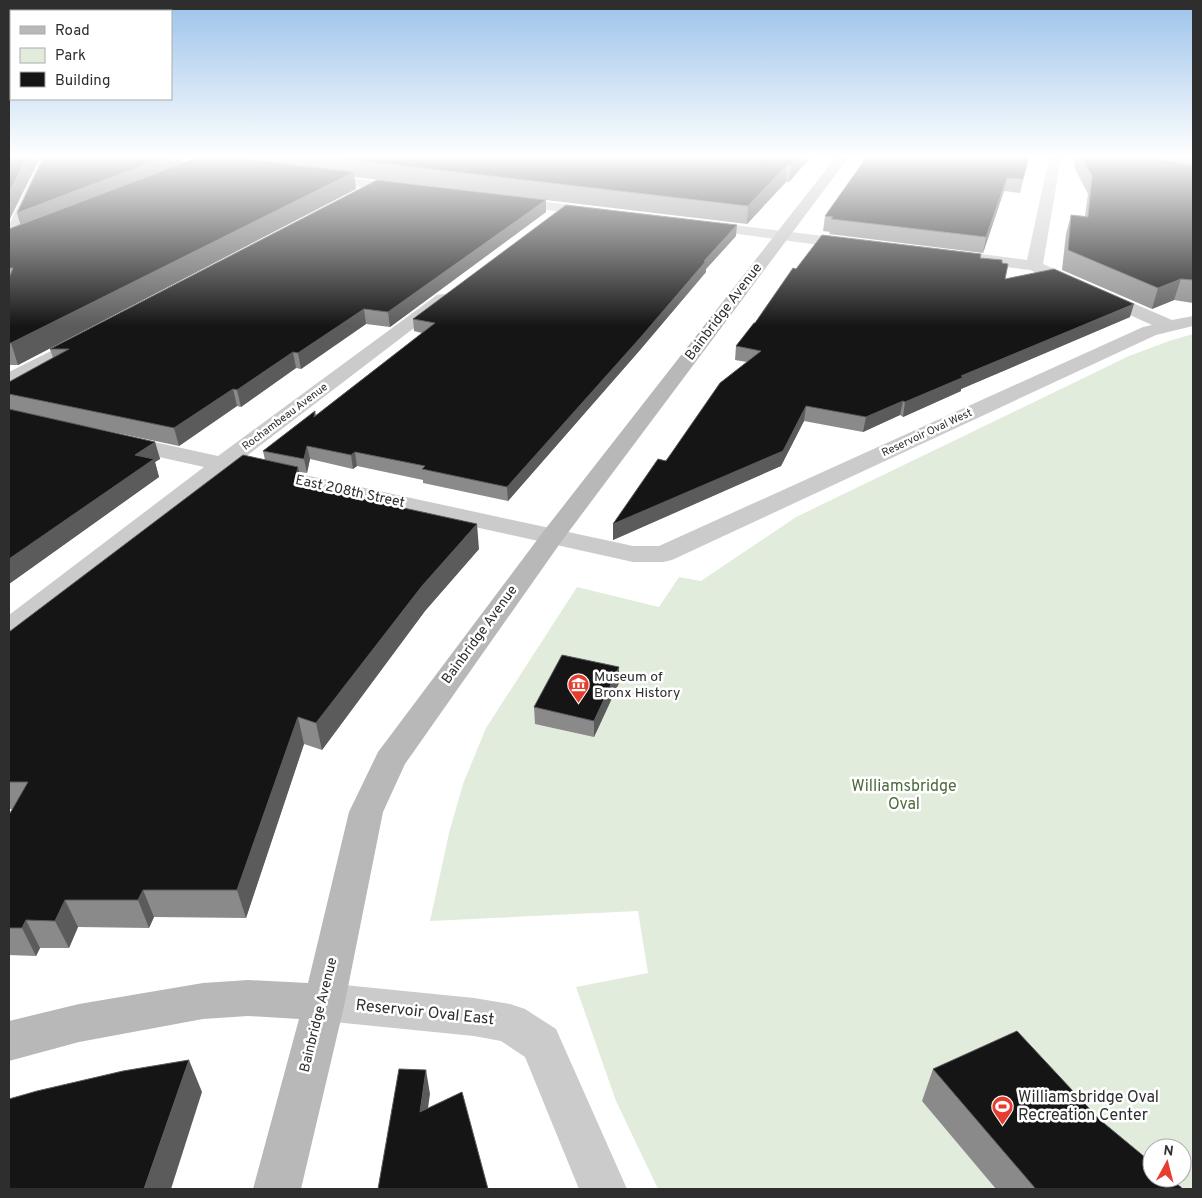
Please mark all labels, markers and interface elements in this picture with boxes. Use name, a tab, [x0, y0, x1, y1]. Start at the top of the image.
legend	[10, 10, 172, 100]
text: Road	[55, 22, 90, 41]
text: Park	[55, 47, 86, 66]
text: Building	[55, 72, 110, 91]
street label: Bainbridge Avenue	[682, 260, 766, 364]
street label: Rochambeau Avenue	[239, 380, 331, 454]
street label: Reservoir Oval West	[880, 406, 974, 460]
street label: East 208th Street	[294, 472, 406, 512]
street label: Bainbridge Avenue	[439, 582, 521, 688]
place label: Museum of Bronx History	[594, 669, 680, 702]
museum icon: Museum of Bronx History	[566, 673, 590, 704]
park label: Williamsbridge Oval	[851, 777, 957, 815]
street label: Bainbridge Avenue	[297, 956, 341, 1074]
street label: Reservoir Oval East	[355, 996, 495, 1030]
place label: Williamsbridge Oval Recreation Center	[1018, 1088, 1159, 1126]
sports icon: Williamsbridge Oval Recreation Center	[990, 1095, 1014, 1126]
north arrow	[1142, 1138, 1192, 1188]
text: N	[1162, 1143, 1174, 1161]

